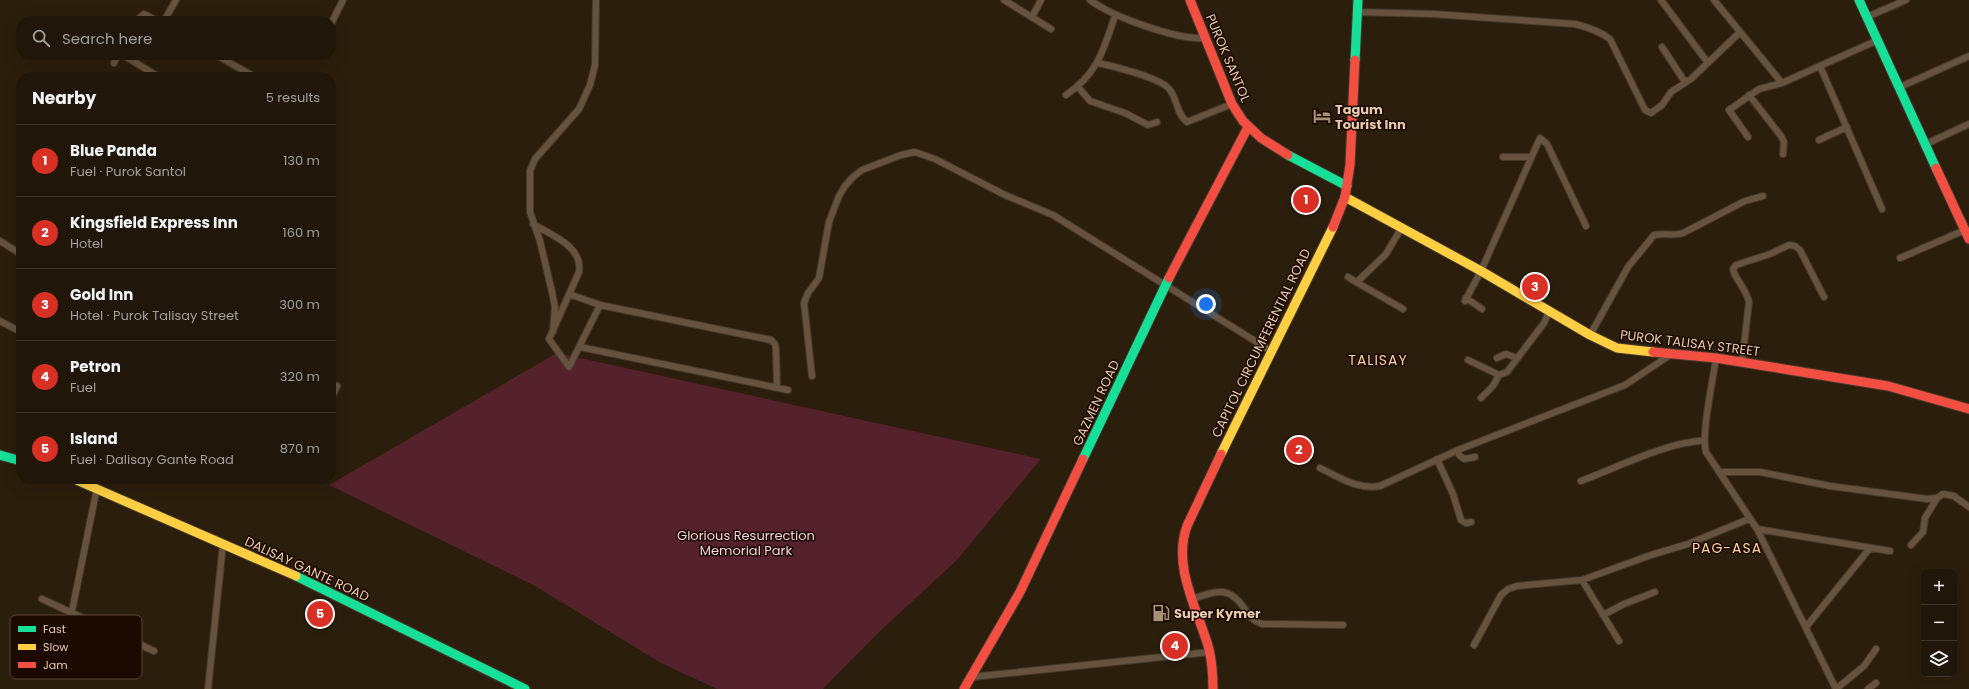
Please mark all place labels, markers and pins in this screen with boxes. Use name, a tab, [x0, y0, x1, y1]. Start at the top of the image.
place label: Tagum Tourist Inn	[1335, 100, 1406, 134]
hotel icon: Tagum Tourist Inn	[1312, 106, 1332, 126]
pin: 1	[1293, 185, 1319, 215]
pin: 3	[1522, 272, 1548, 302]
pin: 2	[1286, 435, 1312, 465]
pin: 5	[307, 599, 333, 629]
fuel station icon: Super Kymer	[1151, 603, 1171, 623]
place label: Super Kymer	[1174, 604, 1261, 623]
pin: 4	[1162, 631, 1188, 661]

